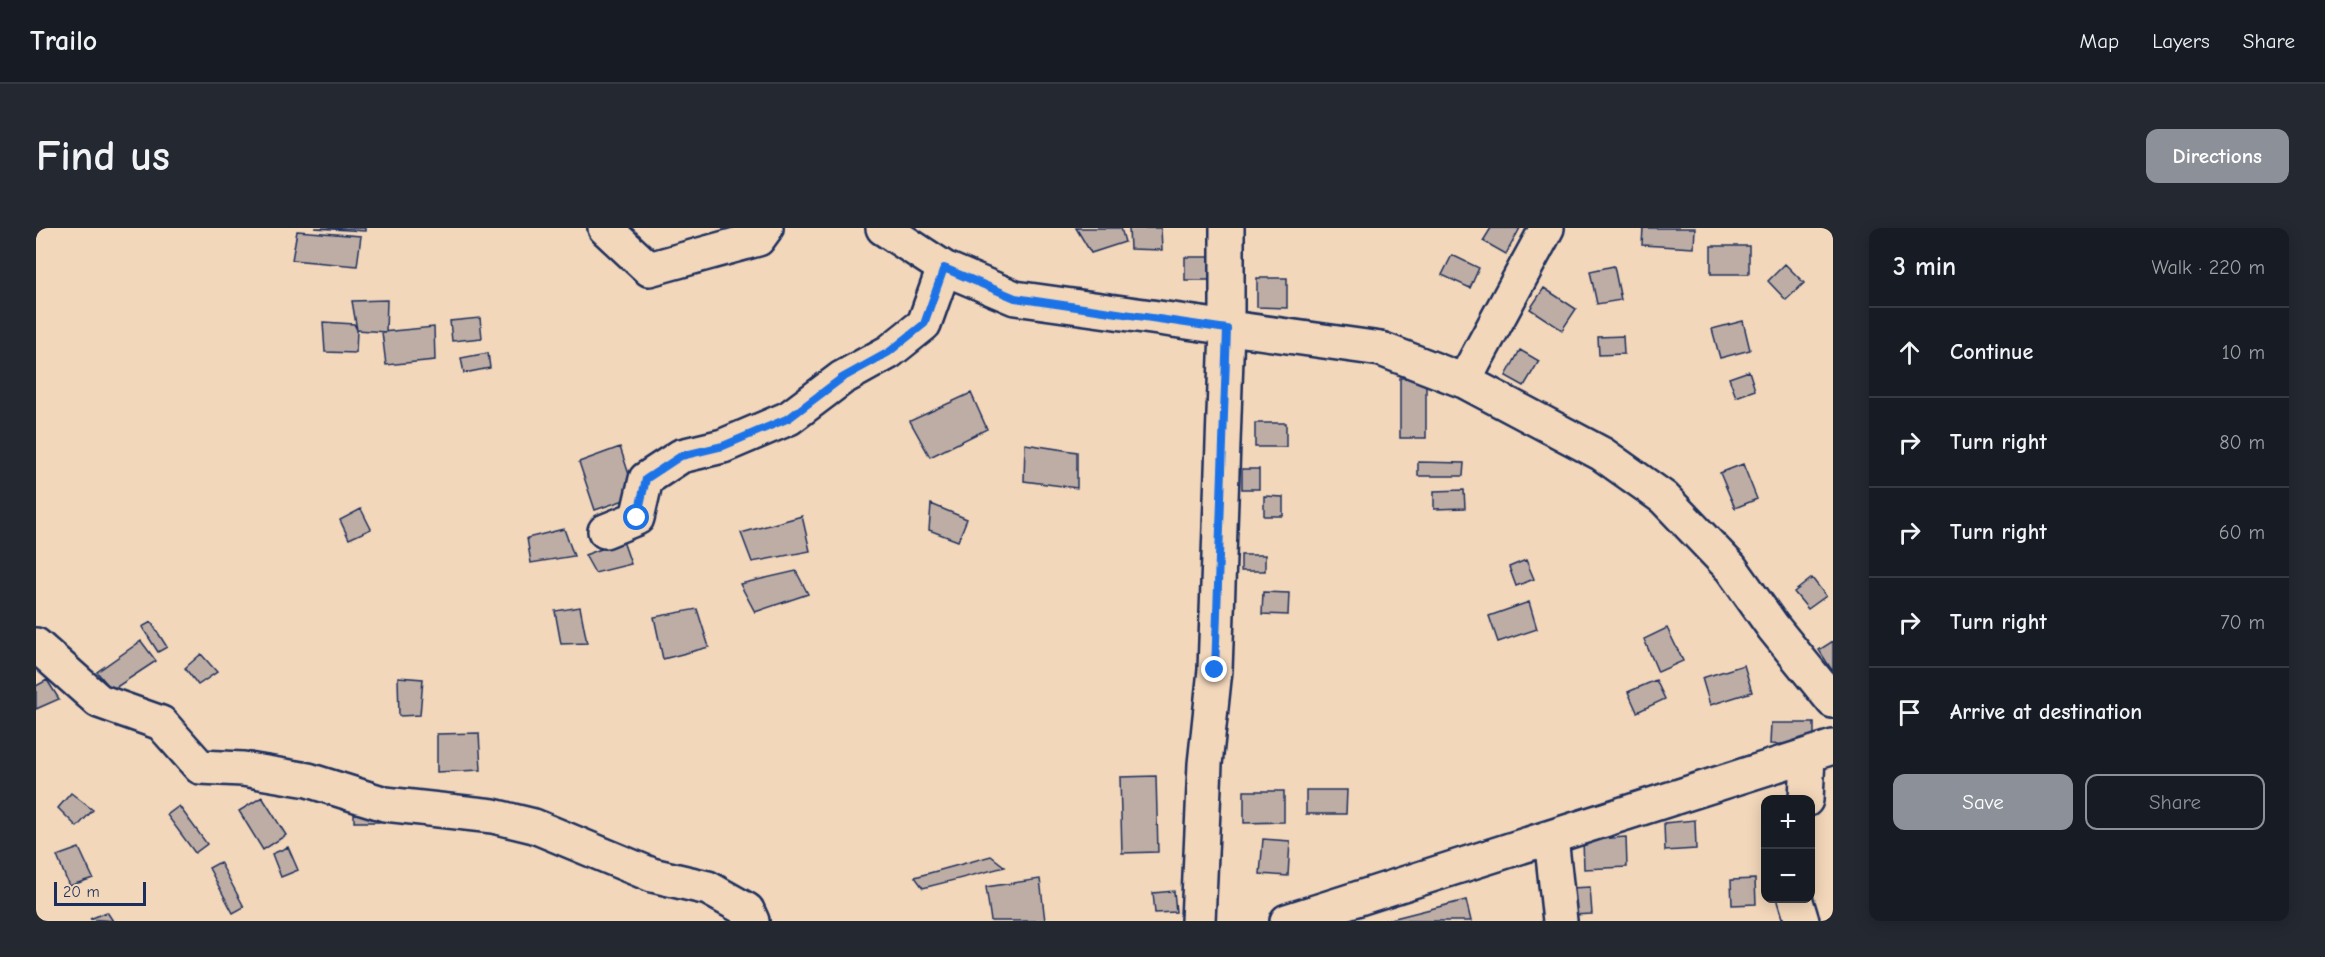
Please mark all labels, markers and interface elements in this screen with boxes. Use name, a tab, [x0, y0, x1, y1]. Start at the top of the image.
text: Trailo	[30, 25, 97, 57]
text: Map	[2080, 29, 2119, 53]
text: Layers	[2152, 29, 2210, 53]
text: Share	[2243, 29, 2295, 53]
button: Directions	[2146, 129, 2289, 183]
text: Find us	[36, 132, 170, 181]
text: 3 min	[1893, 252, 1956, 282]
text: Walk · 220 m	[2151, 256, 2265, 279]
icon: ahead	[1893, 336, 1926, 369]
text: Continue	[1950, 339, 2033, 365]
text: 10 m	[2222, 341, 2265, 364]
icon: right	[1893, 426, 1926, 459]
text: Turn right	[1950, 429, 2047, 455]
text: 80 m	[2219, 431, 2265, 454]
route start	[623, 504, 649, 530]
icon: right	[1893, 516, 1926, 549]
text: Turn right	[1950, 519, 2047, 545]
text: 60 m	[2219, 521, 2265, 544]
icon: right	[1893, 606, 1926, 639]
text: Turn right	[1950, 609, 2047, 635]
text: 70 m	[2220, 611, 2265, 634]
route end	[1201, 656, 1227, 682]
icon: arrive	[1893, 696, 1926, 729]
text: Arrive at destination	[1950, 699, 2142, 725]
button: Save	[1893, 774, 2073, 830]
button: Share	[2085, 774, 2265, 830]
map controls	[1761, 795, 1815, 903]
button: +	[1761, 795, 1815, 849]
button: −	[1761, 849, 1815, 903]
scale bar	[54, 879, 146, 906]
text: 20 m	[63, 883, 100, 901]

